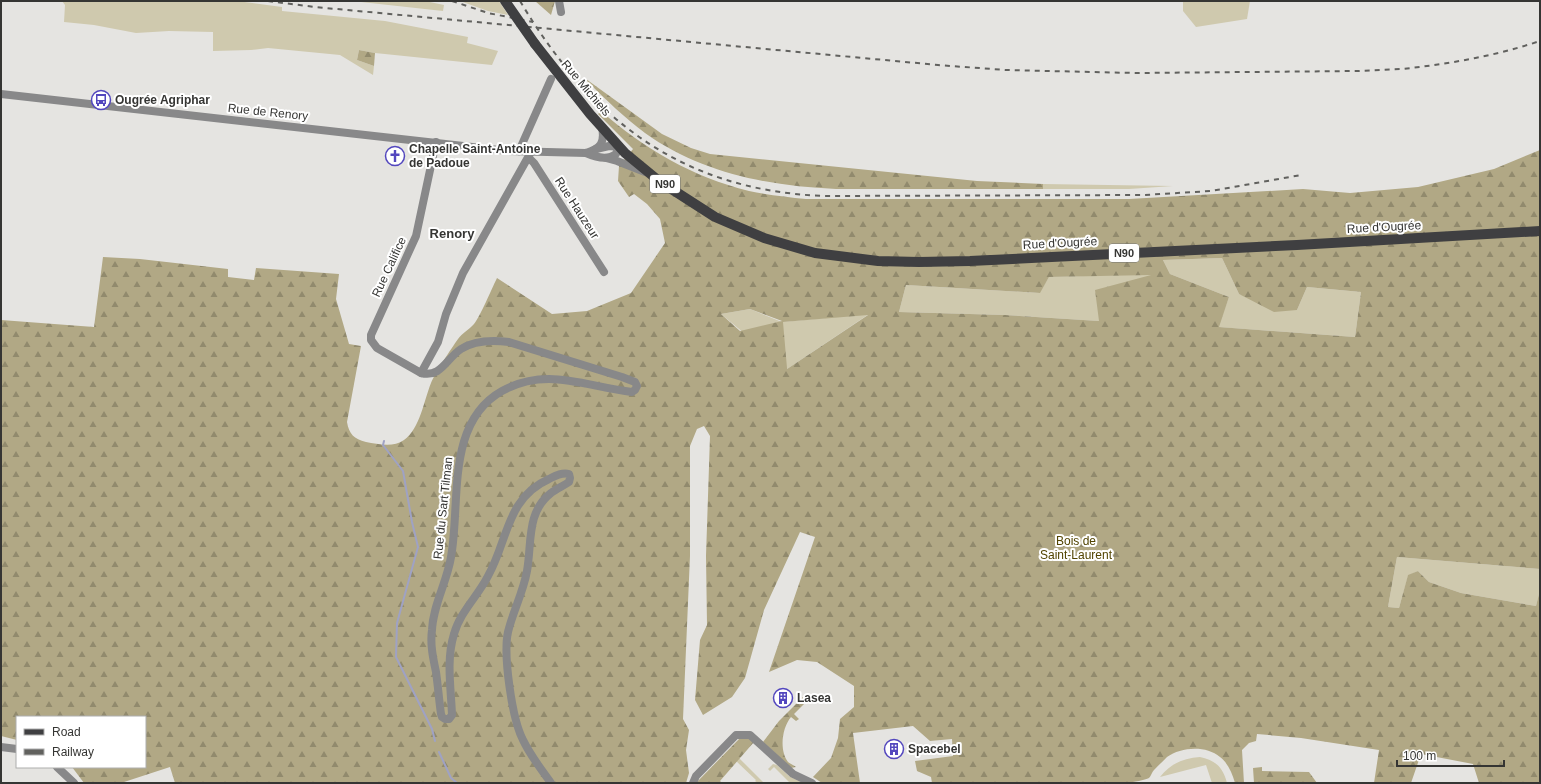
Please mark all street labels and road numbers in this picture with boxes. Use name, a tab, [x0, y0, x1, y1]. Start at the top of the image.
street label: Rue Michiels	[559, 57, 613, 119]
street label: Rue de Renory	[227, 101, 309, 123]
street label: Rue Hauzeur	[552, 175, 602, 241]
road number: N90	[650, 175, 680, 193]
street label: Rue d'Ougrée	[1347, 218, 1422, 236]
street label: Rue Califice	[369, 234, 409, 299]
street label: Rue d'Ougrée	[1023, 234, 1098, 252]
road number: N90	[1109, 244, 1139, 262]
street label: Rue du Sart Tilman	[431, 456, 455, 560]

